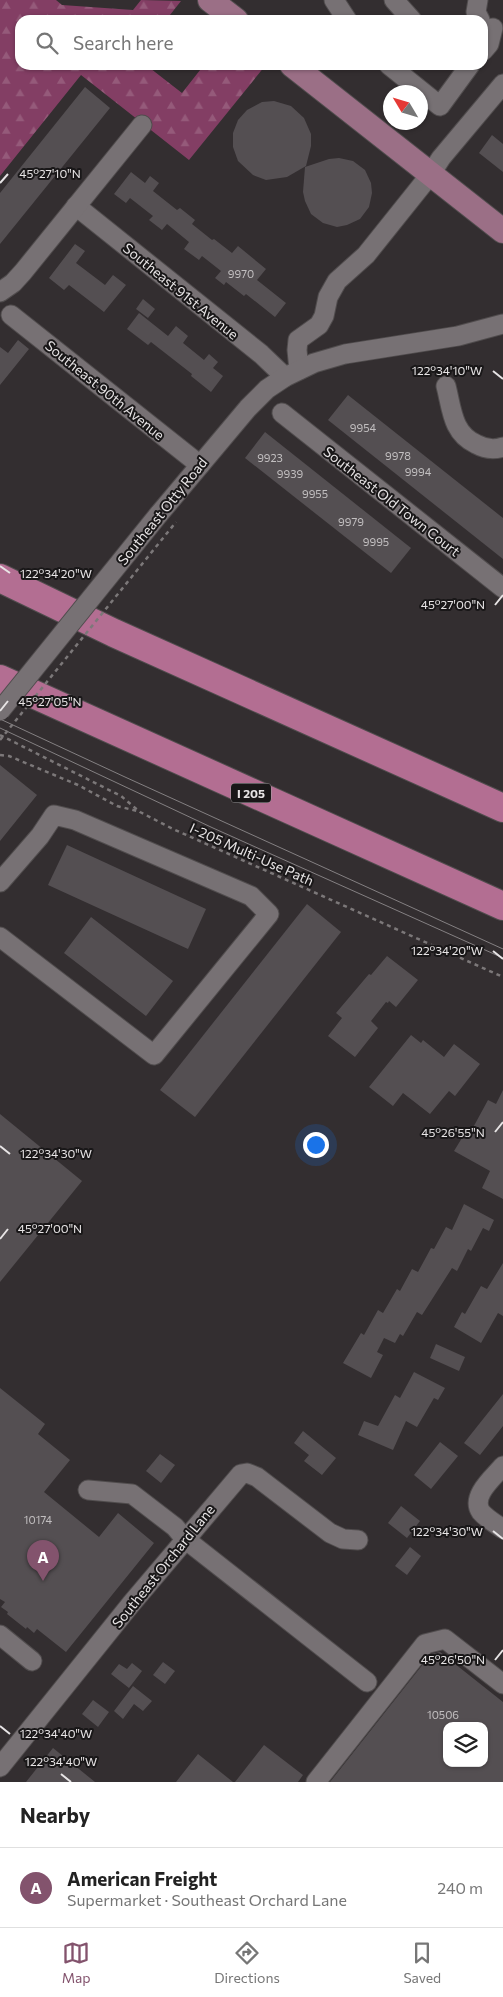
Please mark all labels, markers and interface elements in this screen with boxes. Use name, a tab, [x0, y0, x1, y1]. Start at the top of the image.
search box	[15, 15, 488, 70]
icon: search	[33, 29, 61, 57]
text: Search here	[73, 31, 173, 54]
north arrow	[383, 85, 428, 130]
text: 45°27'10"N	[19, 166, 81, 180]
street label: Southeast 91st Avenue	[120, 239, 242, 343]
house number: 9970	[228, 267, 254, 280]
street label: Southeast 90th Avenue	[42, 337, 168, 443]
text: 122°34'10"W	[412, 363, 482, 377]
house number: 9954	[350, 421, 377, 434]
street label: Southeast Old Town Court	[320, 442, 464, 560]
house number: 9978	[385, 449, 411, 462]
house number: 9923	[257, 451, 283, 464]
street label: Southeast Otty Road	[113, 454, 211, 568]
house number: 9994	[405, 465, 432, 478]
house number: 9939	[277, 467, 303, 480]
house number: 9955	[302, 487, 328, 500]
house number: 9979	[338, 515, 364, 528]
house number: 9995	[363, 535, 389, 548]
text: 122°34'20"W	[20, 566, 92, 580]
text: 45°27'00"N	[421, 597, 485, 611]
text: 45°27'05"N	[18, 694, 82, 708]
road number: I 205	[231, 784, 271, 802]
street label: I-205 Multi-Use Path	[187, 819, 317, 889]
text: 122°34'20"W	[411, 943, 483, 957]
text: 45°26'55"N	[421, 1125, 485, 1139]
your location	[303, 1132, 329, 1158]
text: 122°34'30"W	[20, 1146, 92, 1160]
text: 45°27'00"N	[18, 1221, 82, 1235]
street label: Southeast Orchard Lane	[108, 1501, 218, 1631]
house number: 10174	[24, 1513, 53, 1526]
text: 122°34'30"W	[411, 1524, 483, 1538]
pin: A	[27, 1540, 59, 1581]
text: 45°26'50"N	[421, 1652, 485, 1666]
house number: 10506	[427, 1708, 459, 1721]
map controls	[443, 1722, 488, 1767]
button: layers	[443, 1722, 488, 1767]
text: 122°34'40"W	[20, 1726, 92, 1740]
text: 122°34'40"W	[25, 1754, 97, 1768]
text: Nearby	[20, 1802, 90, 1827]
text: American Freight	[67, 1867, 217, 1890]
text: A	[30, 1878, 42, 1897]
text: 240 m	[437, 1878, 483, 1897]
text: Supermarket · Southeast Orchard Lane	[67, 1890, 347, 1909]
tab: Map	[62, 1939, 91, 1986]
tab: Directions	[214, 1939, 280, 1986]
tab: Saved	[403, 1939, 441, 1986]

